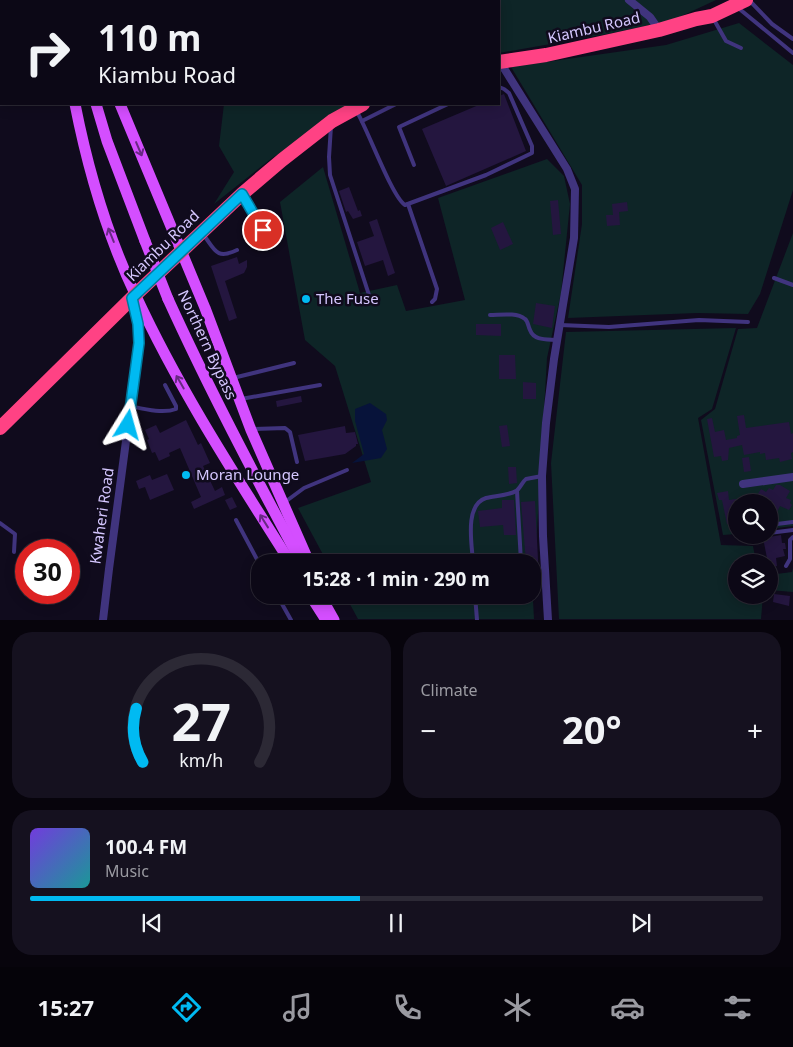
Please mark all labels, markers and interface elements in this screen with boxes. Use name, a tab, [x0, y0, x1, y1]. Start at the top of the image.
street label: Kiambu Road	[546, 7, 642, 47]
text: 110 m	[98, 14, 201, 61]
icon: right	[15, 20, 80, 85]
text: Kiambu Road	[98, 59, 236, 89]
one-way arrow	[135, 141, 144, 156]
street label: Kiambu Road	[122, 205, 203, 285]
pin	[242, 209, 284, 251]
icon: arrive	[249, 216, 277, 244]
one-way arrow	[106, 228, 115, 243]
street label: Northern Bypass	[174, 287, 242, 403]
place label: The Fuse	[316, 288, 379, 308]
marker: The Fuse	[300, 293, 312, 305]
one-way arrow	[175, 375, 185, 389]
position arrow	[101, 398, 153, 450]
place label: Moran Lounge	[196, 464, 299, 484]
street label: Kwaheri Road	[84, 466, 118, 565]
marker: Moran Lounge	[180, 469, 192, 481]
map controls	[728, 494, 778, 604]
button: search	[728, 494, 778, 544]
one-way arrow	[258, 515, 268, 529]
speed limit sign: 30	[15, 539, 80, 604]
button: layers	[728, 554, 778, 604]
text: 15:28 · 1 min · 290 m	[302, 566, 490, 592]
text: Climate	[421, 679, 478, 701]
text: 27	[172, 685, 231, 756]
text: 20°	[562, 703, 622, 755]
text: −	[421, 711, 437, 749]
text: +	[747, 711, 763, 749]
text: km/h	[179, 748, 223, 772]
text: 100.4 FM	[105, 834, 187, 860]
text: Music	[105, 860, 149, 882]
icon: previous	[138, 909, 166, 937]
icon: pause	[382, 909, 410, 937]
icon: next	[627, 909, 655, 937]
icon: directions	[169, 990, 204, 1025]
icon: music	[280, 990, 315, 1025]
icon: phone	[390, 990, 425, 1025]
icon: climate	[500, 990, 535, 1025]
icon: car	[610, 990, 645, 1025]
icon: filters	[720, 990, 755, 1025]
text: 15:27	[38, 992, 94, 1022]

